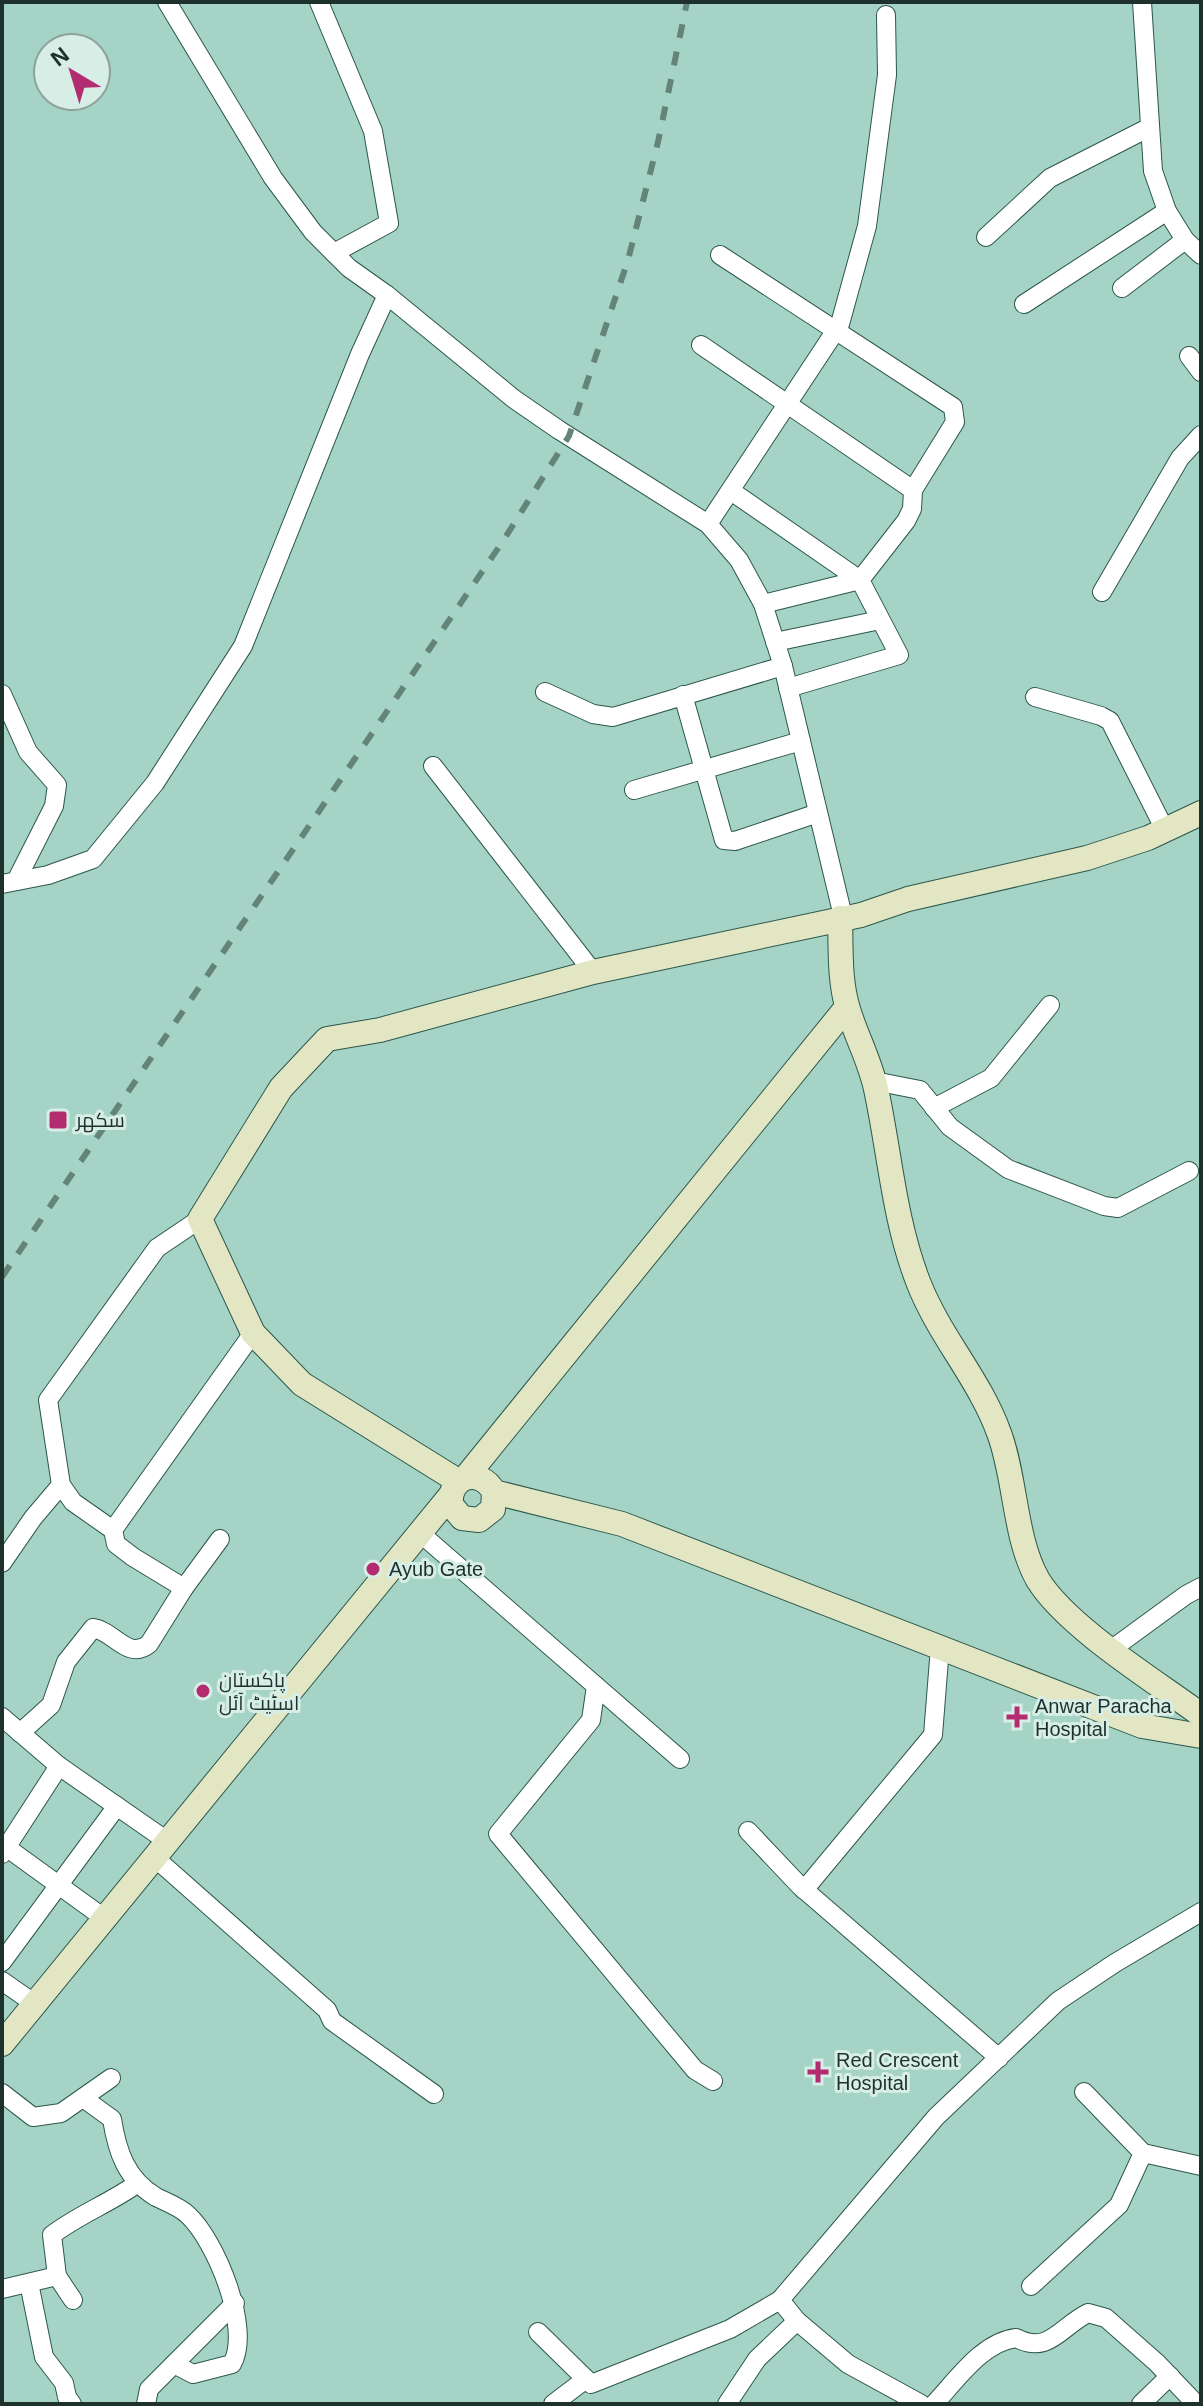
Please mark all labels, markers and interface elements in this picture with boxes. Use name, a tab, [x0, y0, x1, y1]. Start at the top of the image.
north arrow	[32, 32, 112, 112]
text: N	[46, 42, 74, 71]
marker: سكهر	[47, 1109, 69, 1131]
place label: سكهر	[75, 1109, 125, 1133]
place label: Ayub Gate	[389, 1558, 483, 1580]
marker: Ayub Gate	[364, 1560, 382, 1578]
place label: پاکستان اسٹیٹ آئل	[219, 1669, 299, 1716]
marker: پاکستان اسٹیٹ آئل	[194, 1682, 212, 1700]
place label: Anwar Paracha Hospital	[1035, 1695, 1173, 1740]
marker: Anwar Paracha Hospital	[1006, 1706, 1028, 1728]
place label: Red Crescent Hospital	[836, 2049, 959, 2094]
marker: Red Crescent Hospital	[807, 2061, 829, 2083]

